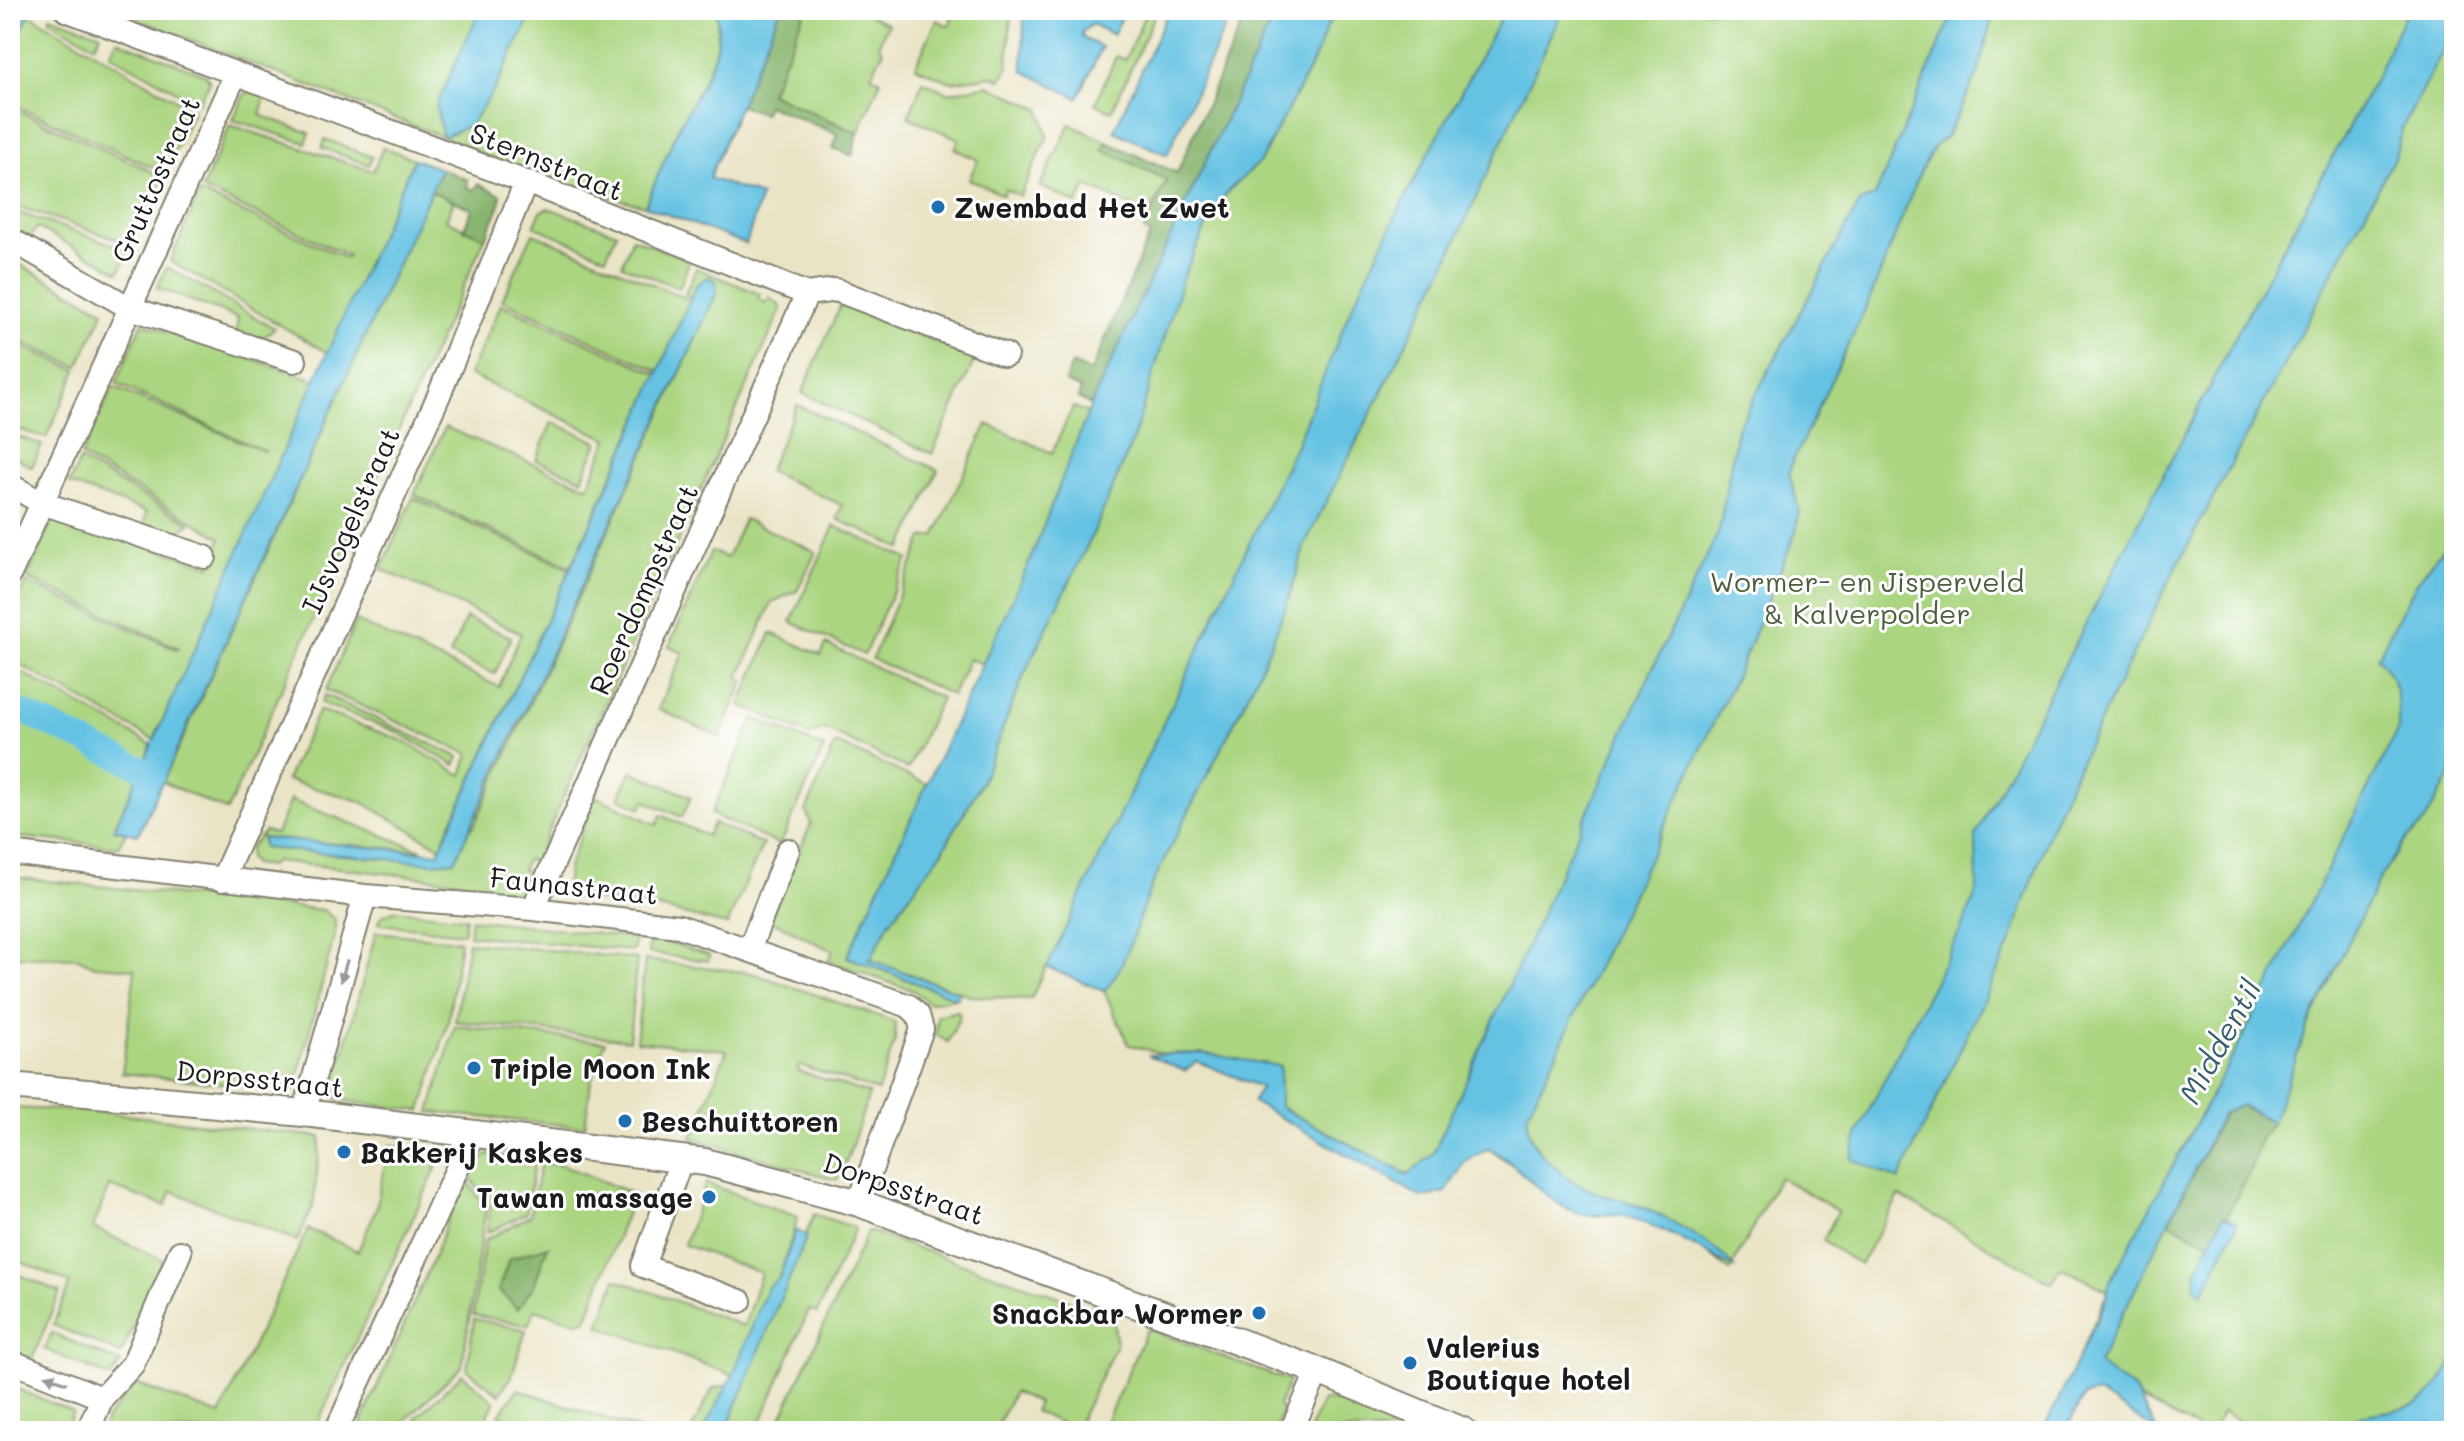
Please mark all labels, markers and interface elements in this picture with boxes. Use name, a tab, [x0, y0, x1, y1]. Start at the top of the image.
street label: Gruttostraat	[102, 90, 208, 268]
street label: Sternstraat	[465, 114, 629, 208]
place label: Zwembad Het Zwet	[954, 189, 1229, 225]
marker: Zwembad Het Zwet	[929, 198, 947, 216]
street label: IJsvogelstraat	[293, 421, 407, 619]
street label: Roerdompstraat	[580, 478, 706, 700]
park label: Wormer- en Jisperveld & Kalverpolder	[1710, 563, 2024, 631]
street label: Faunastraat	[488, 858, 660, 912]
one-way arrow	[337, 960, 350, 984]
water label: Middentil	[2168, 971, 2270, 1110]
place label: Triple Moon Ink	[490, 1050, 711, 1086]
street label: Dorpsstraat	[175, 1051, 345, 1105]
marker: Triple Moon Ink	[465, 1059, 483, 1077]
place label: Beschuittoren	[641, 1103, 838, 1139]
marker: Beschuittoren	[616, 1112, 634, 1130]
place label: Bakkerij Kaskes	[360, 1134, 583, 1170]
marker: Bakkerij Kaskes	[335, 1143, 353, 1161]
street label: Dorpsstraat	[819, 1144, 989, 1232]
place label: Tawan massage	[476, 1179, 693, 1215]
marker: Tawan massage	[700, 1188, 718, 1206]
place label: Snackbar Wormer	[992, 1295, 1243, 1331]
marker: Snackbar Wormer	[1250, 1304, 1268, 1322]
place label: Valerius Boutique hotel	[1426, 1329, 1631, 1397]
marker: Valerius Boutique hotel	[1401, 1354, 1419, 1372]
one-way arrow	[44, 1372, 68, 1385]

